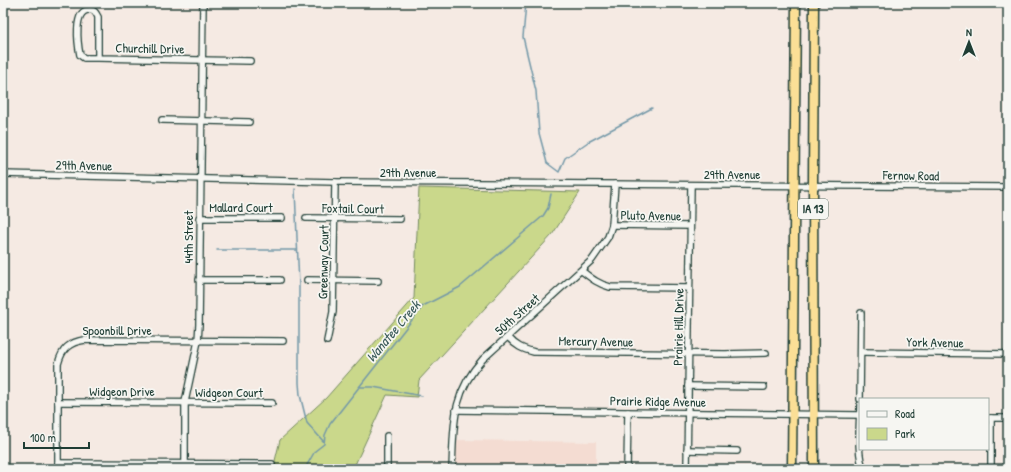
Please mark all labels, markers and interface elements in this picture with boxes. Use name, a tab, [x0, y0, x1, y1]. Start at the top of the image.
north arrow	[949, 22, 989, 62]
text: N	[966, 25, 972, 39]
street label: Churchill Drive	[115, 38, 185, 58]
street label: 29th Avenue	[55, 156, 113, 174]
street label: 29th Avenue	[380, 163, 436, 181]
street label: 29th Avenue	[704, 165, 760, 183]
street label: Fernow Road	[882, 165, 939, 184]
street label: Mallard Court	[209, 198, 273, 216]
street label: Foxtail Court	[321, 198, 385, 218]
road number: IA 13	[798, 199, 828, 219]
street label: Pluto Avenue	[621, 205, 681, 225]
street label: 44th Street	[179, 210, 197, 263]
street label: Greenway Court	[313, 224, 333, 299]
street label: Prairie Hill Drive	[668, 288, 688, 366]
street label: 50th Street	[491, 289, 544, 339]
water label: Wanatee Creek	[361, 295, 425, 366]
street label: Spoonbill Drive	[82, 321, 152, 339]
street label: Mercury Avenue	[559, 331, 633, 351]
street label: York Avenue	[906, 333, 964, 351]
street label: Widgeon Drive	[89, 382, 155, 400]
street label: Widgeon Court	[195, 383, 264, 401]
street label: Prairie Ridge Avenue	[610, 391, 706, 411]
legend	[859, 398, 989, 450]
text: Road	[895, 405, 915, 422]
scale bar	[24, 424, 89, 450]
text: Park	[895, 425, 915, 442]
text: 100 m	[30, 429, 56, 446]

